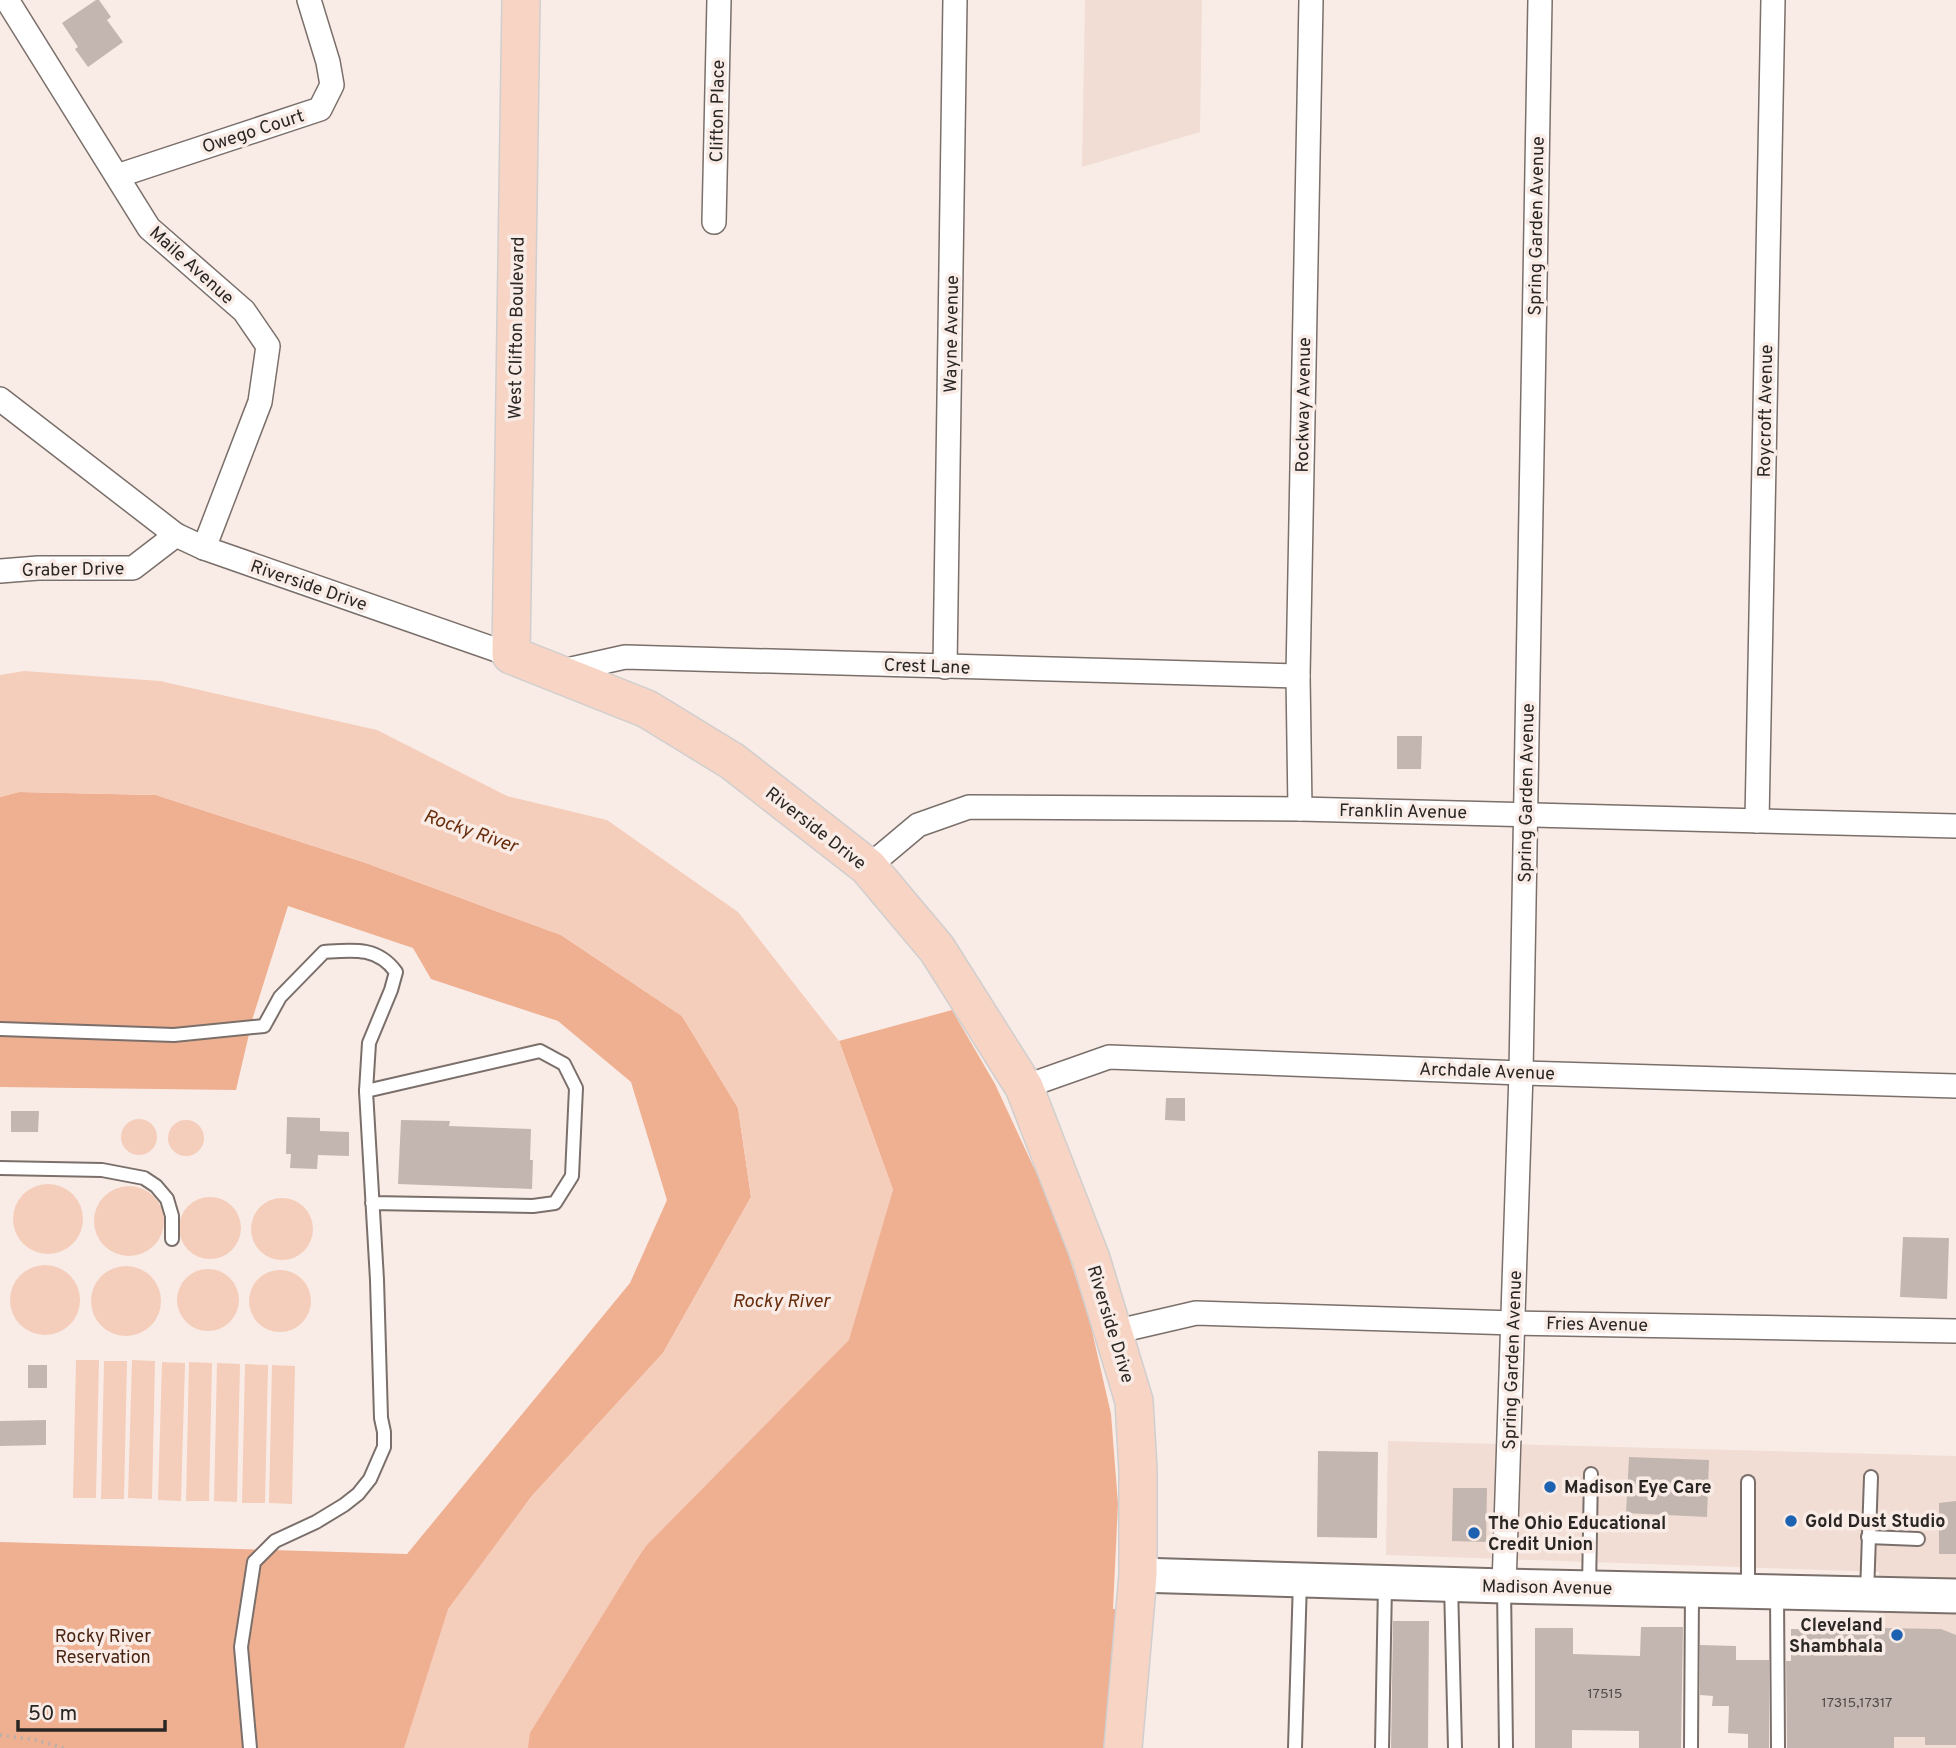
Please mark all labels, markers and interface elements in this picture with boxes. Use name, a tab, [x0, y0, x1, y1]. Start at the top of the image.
street label: Clifton Place	[706, 60, 731, 163]
street label: Owego Court	[199, 105, 307, 160]
street label: Spring Garden Avenue	[1524, 136, 1551, 316]
street label: Maile Avenue	[144, 222, 238, 310]
street label: West Clifton Boulevard	[504, 236, 531, 420]
street label: Wayne Avenue	[940, 275, 965, 393]
street label: Rockway Avenue	[1292, 337, 1317, 473]
street label: Roycroft Avenue	[1754, 344, 1779, 478]
street label: Riverside Drive	[247, 556, 370, 617]
street label: Graber Drive	[22, 558, 125, 583]
street label: Crest Lane	[883, 654, 971, 681]
street label: Spring Garden Avenue	[1514, 703, 1541, 883]
street label: Riverside Drive	[760, 783, 870, 876]
street label: Franklin Avenue	[1339, 800, 1467, 825]
water label: Rocky River	[420, 805, 522, 860]
street label: Archdale Avenue	[1419, 1059, 1555, 1086]
street label: Riverside Drive	[1081, 1263, 1138, 1386]
street label: Spring Garden Avenue	[1499, 1270, 1528, 1450]
water label: Rocky River	[732, 1290, 832, 1314]
street label: Fries Avenue	[1546, 1313, 1648, 1338]
place label: Madison Eye Care	[1564, 1477, 1712, 1500]
marker: Madison Eye Care	[1542, 1479, 1558, 1495]
place label: Gold Dust Studio	[1805, 1511, 1946, 1534]
place label: The Ohio Educational Credit Union	[1488, 1513, 1666, 1557]
marker: Gold Dust Studio	[1783, 1513, 1799, 1529]
marker: The Ohio Educational Credit Union	[1466, 1525, 1482, 1541]
street label: Madison Avenue	[1482, 1576, 1612, 1601]
place label: Cleveland Shambhala	[1789, 1615, 1883, 1659]
park label: Rocky River Reservation	[55, 1626, 151, 1670]
marker: Cleveland Shambhala	[1889, 1627, 1905, 1643]
house number: 17515	[1587, 1686, 1623, 1703]
scale bar	[18, 1688, 164, 1732]
house number: 17315,17317	[1822, 1695, 1892, 1712]
text: 50 m	[28, 1701, 77, 1728]

